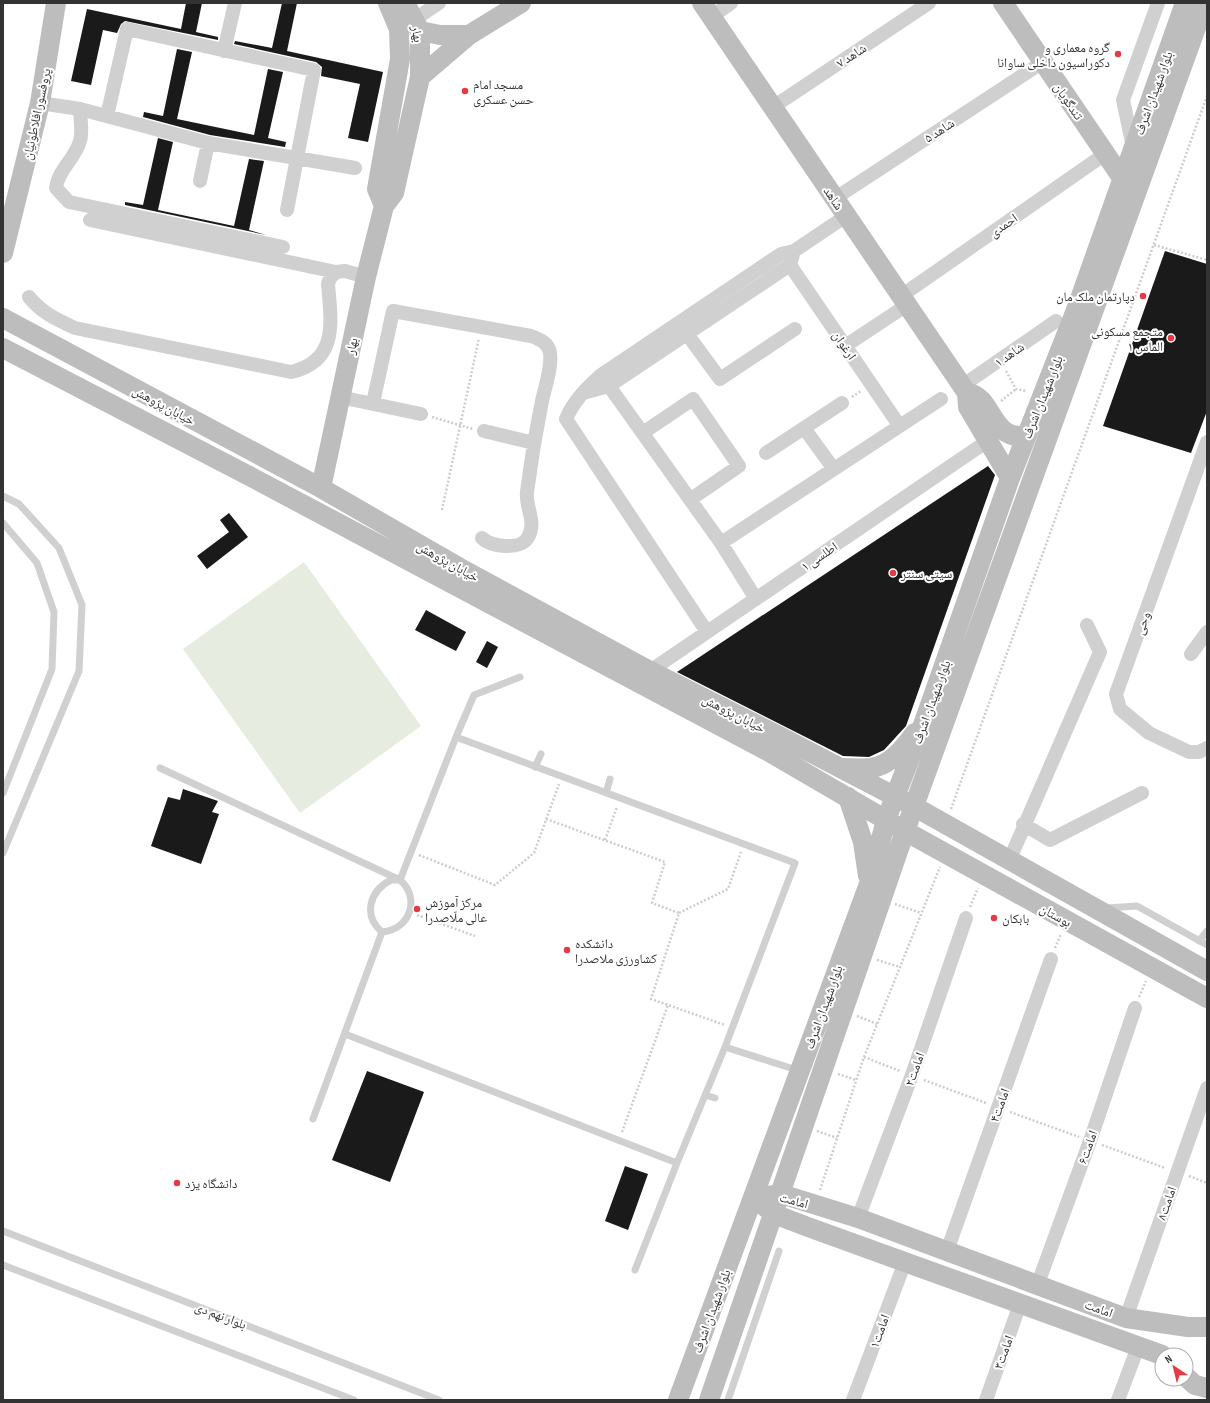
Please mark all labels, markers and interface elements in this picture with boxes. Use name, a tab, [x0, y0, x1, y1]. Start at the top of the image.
street label: بهار	[408, 24, 426, 44]
street label: شاهد ۷	[834, 40, 870, 71]
place label: گروه معماری و دکوراسیون داخلی ساوانا	[997, 40, 1111, 71]
marker: گروه معماری و دکوراسیون داخلی ساوانا	[1113, 49, 1123, 59]
street label: بلوار شهیدان اشرف	[1131, 49, 1177, 137]
street label: پروفسور افلاطونیان	[19, 67, 55, 162]
place label: مسجد امام حسن عسکری	[473, 77, 534, 108]
street label: تندگویان	[1050, 80, 1086, 123]
marker: مسجد امام حسن عسکری	[460, 86, 470, 96]
street label: شاهد ۵	[922, 115, 958, 146]
street label: شاهد	[820, 184, 847, 213]
street label: احمدی	[986, 210, 1021, 241]
place label: دپارتمان ملک مان	[1056, 289, 1135, 305]
marker: دپارتمان ملک مان	[1138, 291, 1148, 301]
place label: متجمع مسکونی الماس ۱	[1091, 324, 1163, 355]
street label: ارغوان	[829, 328, 860, 363]
marker: متجمع مسکونی الماس ۱	[1166, 333, 1176, 343]
street label: بهار	[342, 336, 362, 357]
street label: شاهد ۱	[992, 339, 1027, 371]
street label: بلوار شهیدان اشرف	[1019, 354, 1067, 441]
street label: خیابان پژوهش	[130, 383, 197, 429]
street label: خیابان پژوهش	[414, 538, 481, 586]
street label: اطلسی ۱	[798, 539, 841, 575]
place label: سیتی سنتر	[900, 566, 952, 582]
marker: سیتی سنتر	[888, 568, 898, 578]
street label: وحی	[1131, 610, 1154, 637]
street label: بلوار شهیدان اشرف	[909, 658, 955, 746]
street label: خیابان پژوهش	[699, 691, 768, 737]
place label: مرکز آموزش عالی ملّاصدرا	[425, 895, 487, 926]
street label: بوستان	[1037, 901, 1074, 931]
marker: مرکز آموزش عالی ملّاصدرا	[412, 904, 422, 914]
place label: بابکان	[1002, 911, 1029, 927]
marker: بابکان	[989, 913, 999, 923]
place label: دانشکده کشاورزی ملاصدرا	[575, 936, 657, 967]
marker: دانشکده کشاورزی ملاصدرا	[562, 945, 572, 955]
street label: بلوار شهیدان اشرف	[801, 963, 847, 1051]
street label: امامت۲	[901, 1050, 928, 1088]
street label: امامت۴	[986, 1086, 1013, 1124]
street label: امامت۶	[1074, 1128, 1101, 1166]
place label: دانشگاه یزد	[185, 1176, 237, 1192]
marker: دانشگاه یزد	[172, 1178, 182, 1188]
street label: امامت۸	[1154, 1184, 1180, 1222]
street label: امامت	[778, 1190, 810, 1212]
street label: بلوار شهیدان اشرف	[689, 1267, 735, 1355]
street label: امامت	[1082, 1296, 1115, 1321]
street label: بلوار نهم دی	[193, 1299, 249, 1333]
street label: امامت۱	[866, 1312, 893, 1350]
street label: امامت۳	[990, 1333, 1017, 1371]
north arrow	[1154, 1347, 1194, 1387]
text: N	[1162, 1352, 1175, 1366]

